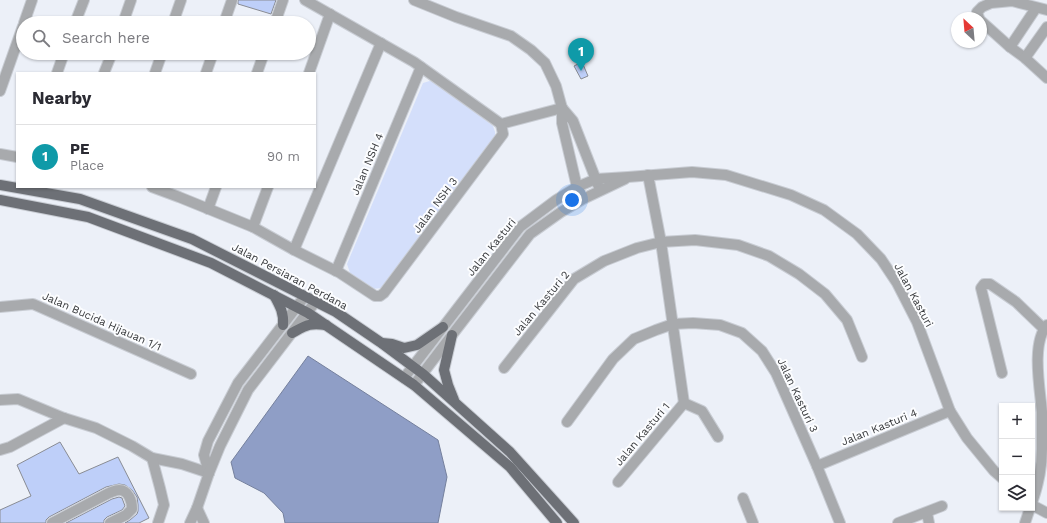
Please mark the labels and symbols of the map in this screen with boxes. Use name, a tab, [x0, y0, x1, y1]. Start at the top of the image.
north arrow	[951, 12, 987, 48]
pin: 1	[568, 38, 594, 71]
street label: Jalan NSH 4	[349, 131, 386, 197]
street label: Jalan NSH 3	[410, 175, 460, 235]
your location	[562, 190, 582, 210]
street label: Jalan Kasturi	[464, 216, 519, 279]
street label: Jalan Persiaran Perdana	[230, 240, 350, 312]
street label: Jalan Kasturi	[891, 261, 936, 329]
street label: Jalan Kasturi 2	[511, 268, 572, 338]
street label: Jalan Bucida Hijauan 1/1	[40, 289, 163, 354]
street label: Jalan Kasturi 3	[775, 356, 820, 434]
street label: Jalan Kasturi 1	[612, 400, 672, 468]
street label: Jalan Kasturi 4	[839, 406, 919, 449]

